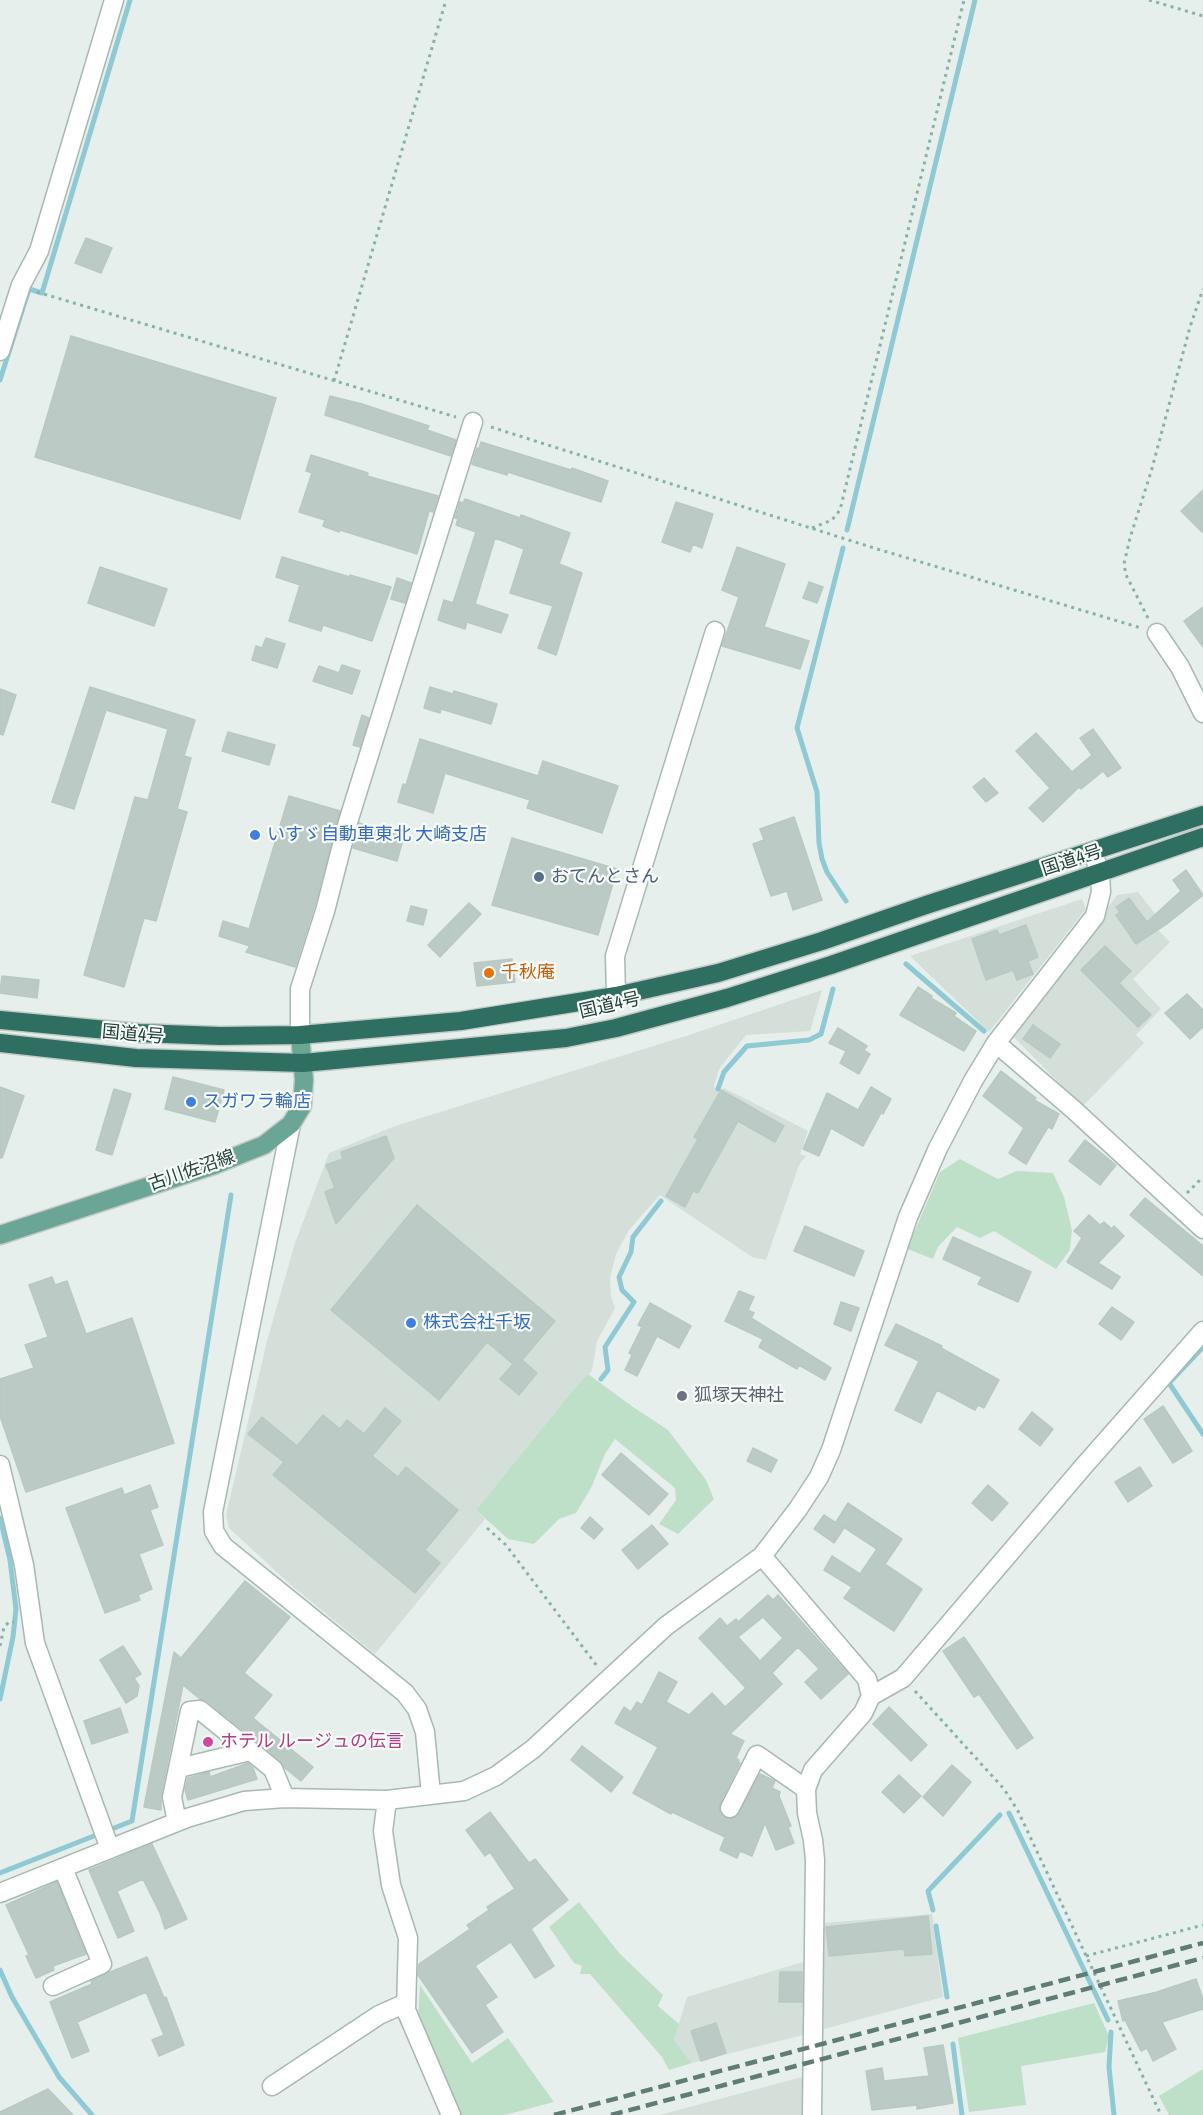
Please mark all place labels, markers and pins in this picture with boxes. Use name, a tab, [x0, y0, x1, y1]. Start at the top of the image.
place label: いすゞ自動車東北 大崎支店	[267, 824, 487, 846]
marker: いすゞ自動車東北 大崎支店	[248, 828, 262, 842]
place label: おてんとさん	[551, 866, 659, 888]
marker: おてんとさん	[532, 870, 546, 884]
place label: 千秋庵	[501, 962, 555, 984]
marker: 千秋庵	[482, 966, 496, 980]
place label: スガワラ輪店	[203, 1091, 311, 1113]
marker: スガワラ輪店	[184, 1095, 198, 1109]
place label: 株式会社千坂	[423, 1312, 531, 1334]
marker: 株式会社千坂	[404, 1316, 418, 1330]
place label: 狐塚天神社	[694, 1385, 784, 1407]
marker: 狐塚天神社	[675, 1389, 689, 1403]
place label: ホテル ルージュの伝言	[220, 1731, 404, 1753]
marker: ホテル ルージュの伝言	[201, 1735, 215, 1749]

